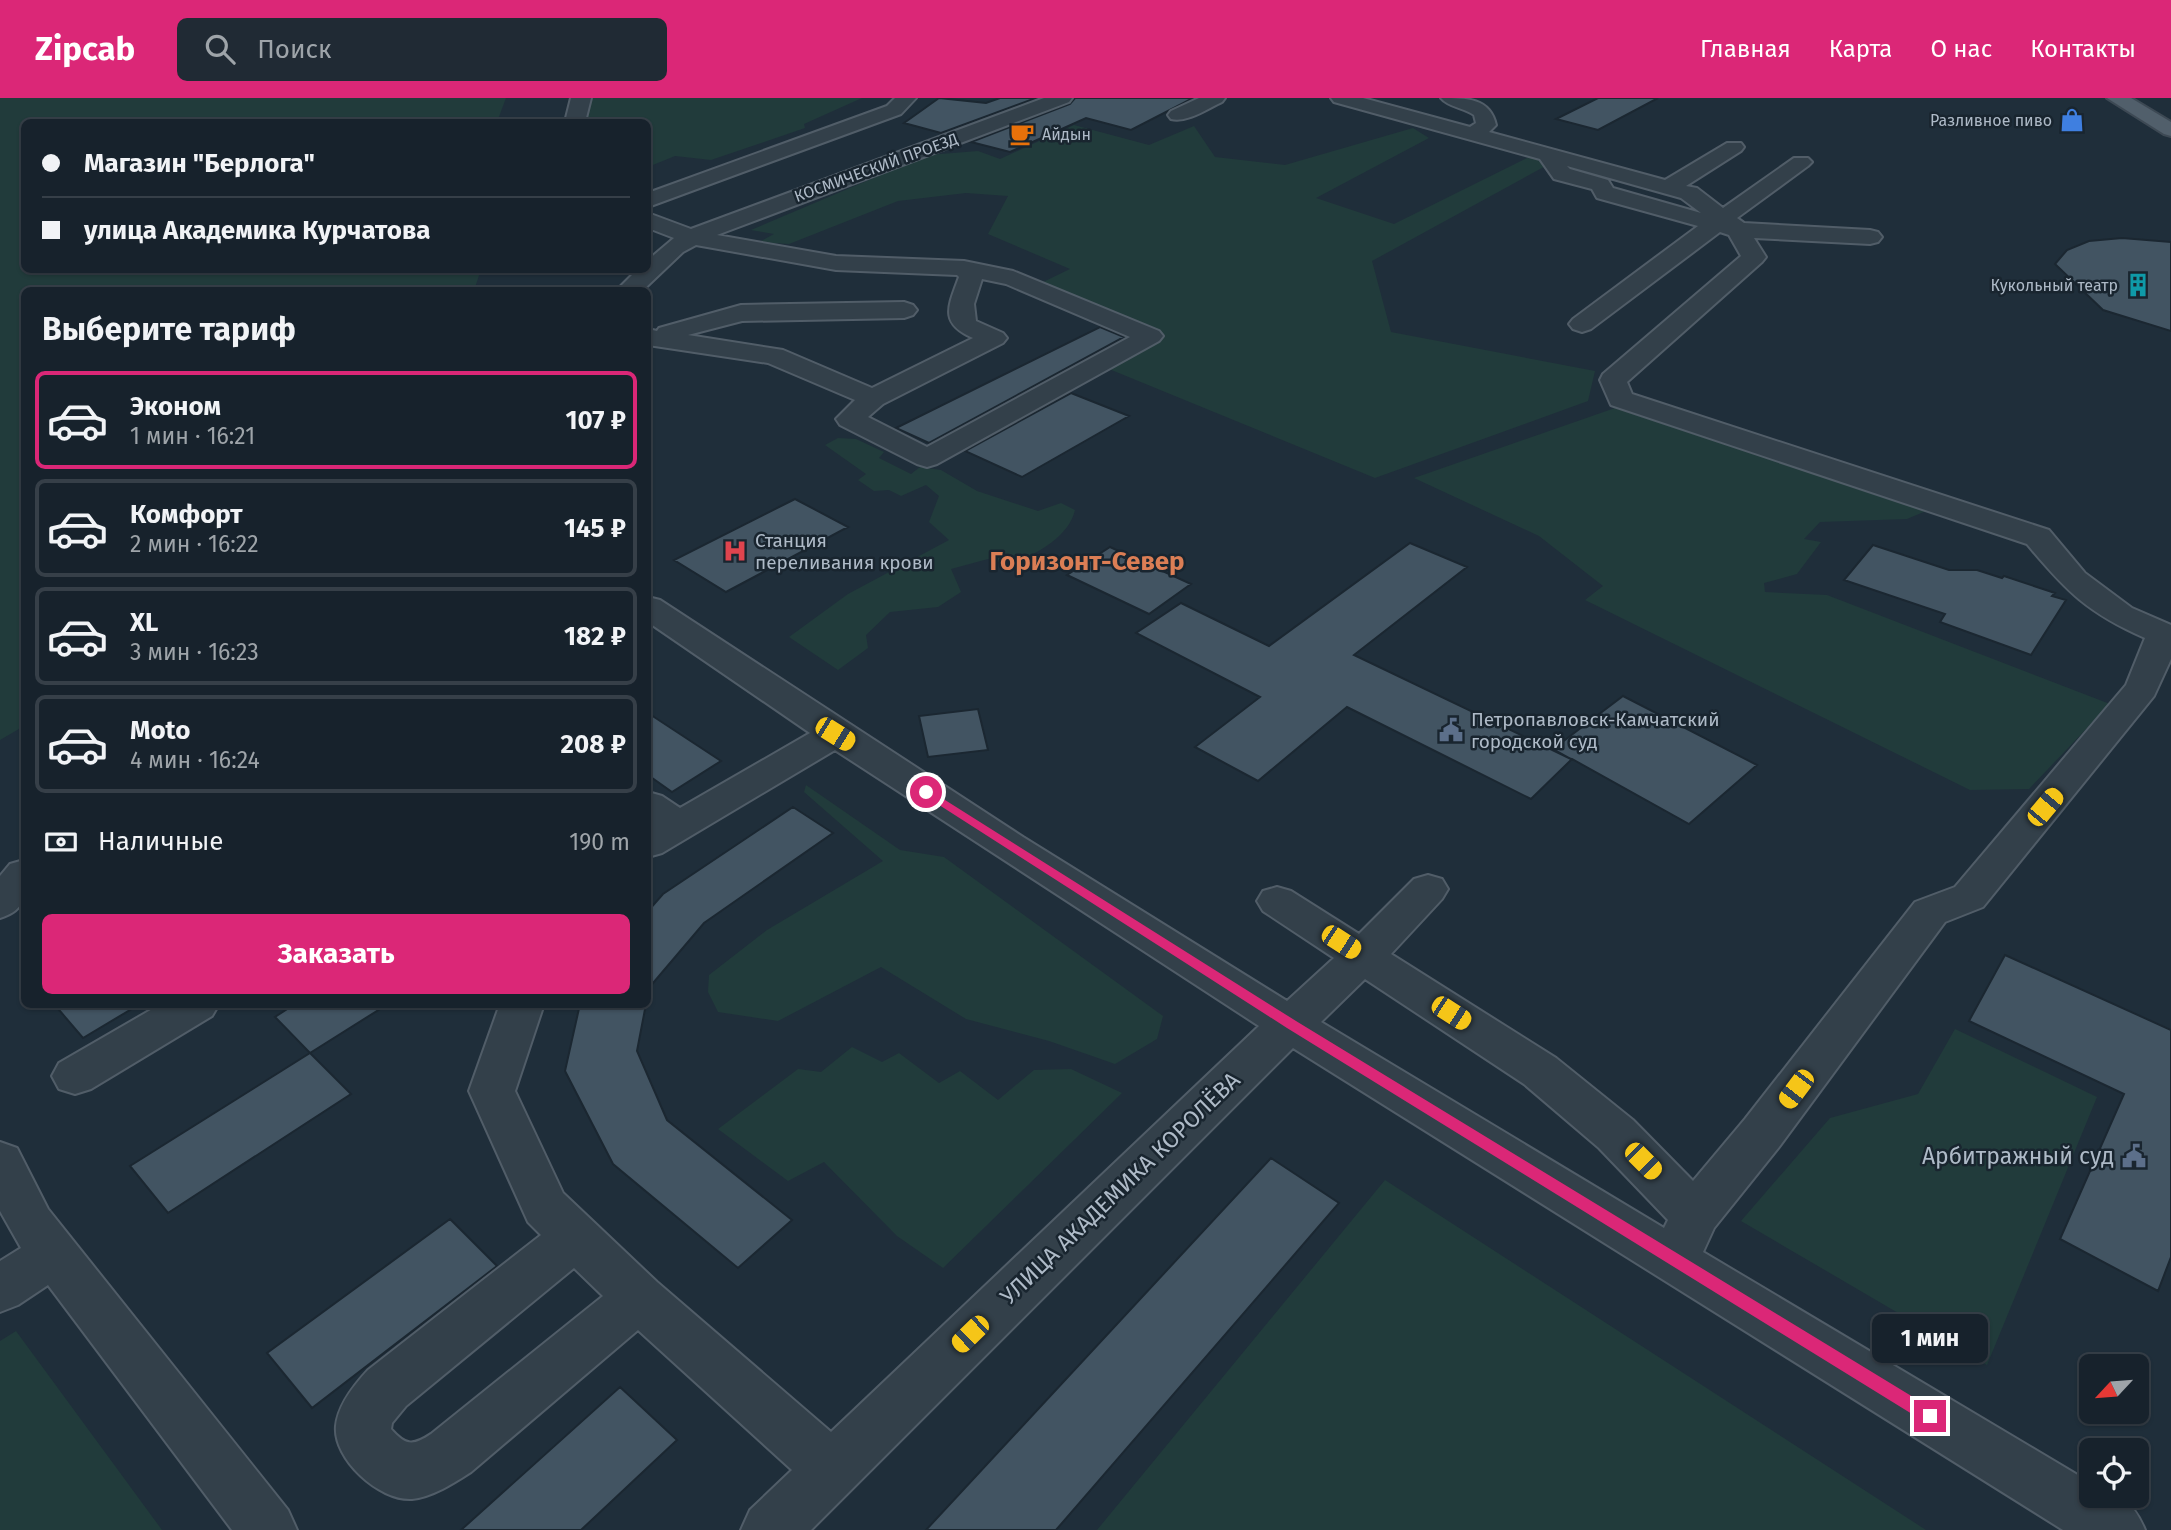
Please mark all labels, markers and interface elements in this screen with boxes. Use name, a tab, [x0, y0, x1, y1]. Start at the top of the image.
search box	[177, 18, 667, 81]
text: Zipcab	[35, 29, 135, 69]
icon: search	[201, 30, 239, 68]
text: Поиск	[257, 34, 332, 65]
text: Главная	[1700, 35, 1791, 63]
text: Карта	[1829, 35, 1892, 63]
text: О нас	[1930, 35, 1992, 63]
text: Контакты	[2030, 35, 2136, 63]
shop icon: Разливное пиво	[2058, 106, 2086, 134]
place label: Разливное пиво	[1930, 111, 2052, 130]
cafe icon: Айдын	[1008, 120, 1036, 148]
place label: Айдын	[1042, 125, 1091, 144]
street label: КОСМИЧЕСКИЙ ПРОЕЗД	[792, 129, 961, 206]
text: Магазин "Берлога"	[84, 148, 315, 179]
text: улица Академика Курчатова	[84, 215, 430, 246]
building icon: Кукольный театр	[2124, 271, 2152, 299]
place label: Кукольный театр	[1990, 276, 2118, 295]
text: Выберите тариф	[42, 310, 296, 348]
icon: car	[46, 389, 109, 452]
text: Эконом	[130, 391, 221, 422]
text: 107 ₽	[565, 405, 626, 436]
text: 1 мин · 16:21	[130, 422, 255, 450]
icon: car	[46, 497, 109, 560]
text: Комфорт	[130, 499, 243, 530]
text: 145 ₽	[564, 513, 626, 544]
place label: Станция переливания крови	[755, 529, 934, 574]
text: 2 мин · 16:22	[130, 530, 259, 558]
hospital icon: Станция переливания крови	[721, 537, 749, 565]
district label: Горизонт-Север	[989, 546, 1185, 577]
icon: car	[46, 605, 109, 668]
text: XL	[130, 607, 158, 638]
text: 182 ₽	[564, 621, 626, 652]
text: 3 мин · 16:23	[130, 638, 259, 666]
place label: Петропавловск-Камчатский городской суд	[1471, 708, 1720, 753]
icon: car	[46, 713, 109, 776]
car	[812, 714, 859, 754]
text: Moto	[130, 715, 190, 746]
public building icon: Петропавловск-Камчатский городской суд	[1437, 716, 1465, 744]
text: 208 ₽	[561, 729, 626, 760]
text: 4 мин · 16:24	[130, 746, 260, 774]
route start	[910, 776, 942, 808]
car	[2024, 784, 2067, 830]
icon: cash	[42, 823, 80, 861]
text: Наличные	[98, 826, 223, 857]
text: 190 m	[569, 828, 630, 856]
button: Заказать	[42, 914, 630, 994]
car	[1318, 922, 1365, 962]
car	[1428, 993, 1475, 1033]
street label: УЛИЦА АКАДЕМИКА КОРОЛЁВА	[994, 1065, 1246, 1310]
car	[1775, 1066, 1818, 1112]
car	[1621, 1139, 1666, 1183]
place label: Арбитражный суд	[1922, 1142, 2114, 1170]
public building icon: Арбитражный суд	[2120, 1142, 2148, 1170]
car	[948, 1312, 993, 1356]
callout: 1 мин	[1872, 1314, 1988, 1364]
text: 1 мин	[1901, 1324, 1959, 1352]
north arrow	[2079, 1354, 2149, 1424]
map controls	[2079, 1354, 2149, 1508]
route end	[1914, 1400, 1946, 1432]
button: locate	[2079, 1438, 2149, 1508]

